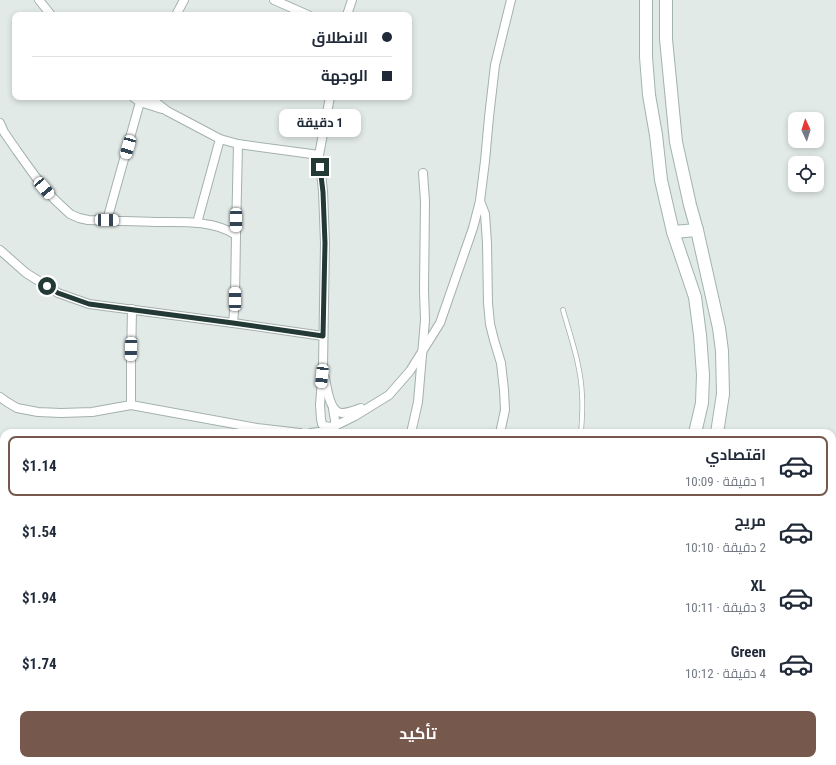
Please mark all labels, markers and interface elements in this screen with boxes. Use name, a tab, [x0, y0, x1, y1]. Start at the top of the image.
text: الانطلاق	[312, 29, 368, 47]
text: الوجهة	[321, 67, 368, 85]
callout: 1 دقيقة	[279, 109, 361, 137]
north arrow	[788, 112, 824, 148]
map controls	[788, 112, 824, 192]
text: 1 دقيقة	[297, 115, 343, 130]
car	[119, 134, 137, 160]
button: locate	[788, 156, 824, 192]
route end	[311, 158, 329, 176]
car	[32, 175, 56, 201]
car	[230, 208, 242, 232]
car	[95, 214, 119, 226]
route start	[38, 277, 56, 295]
car	[229, 287, 241, 311]
car	[125, 337, 137, 361]
car	[315, 363, 329, 389]
text: اقتصادي	[706, 446, 766, 464]
icon: car	[778, 448, 814, 484]
text: $1.14	[22, 457, 57, 475]
text: 1 دقيقة · 10:09	[685, 474, 766, 489]
text: مريح	[734, 512, 766, 530]
icon: car	[778, 514, 814, 550]
text: $1.54	[22, 523, 57, 541]
text: 2 دقيقة · 10:10	[685, 540, 766, 555]
text: XL	[750, 577, 766, 595]
icon: car	[778, 580, 814, 616]
text: $1.94	[22, 589, 57, 607]
text: 3 دقيقة · 10:11	[685, 600, 766, 615]
text: Green	[731, 643, 766, 661]
icon: car	[778, 646, 814, 682]
text: $1.74	[22, 655, 57, 673]
text: 4 دقيقة · 10:12	[685, 666, 766, 681]
button: تأكيد	[20, 711, 816, 757]

